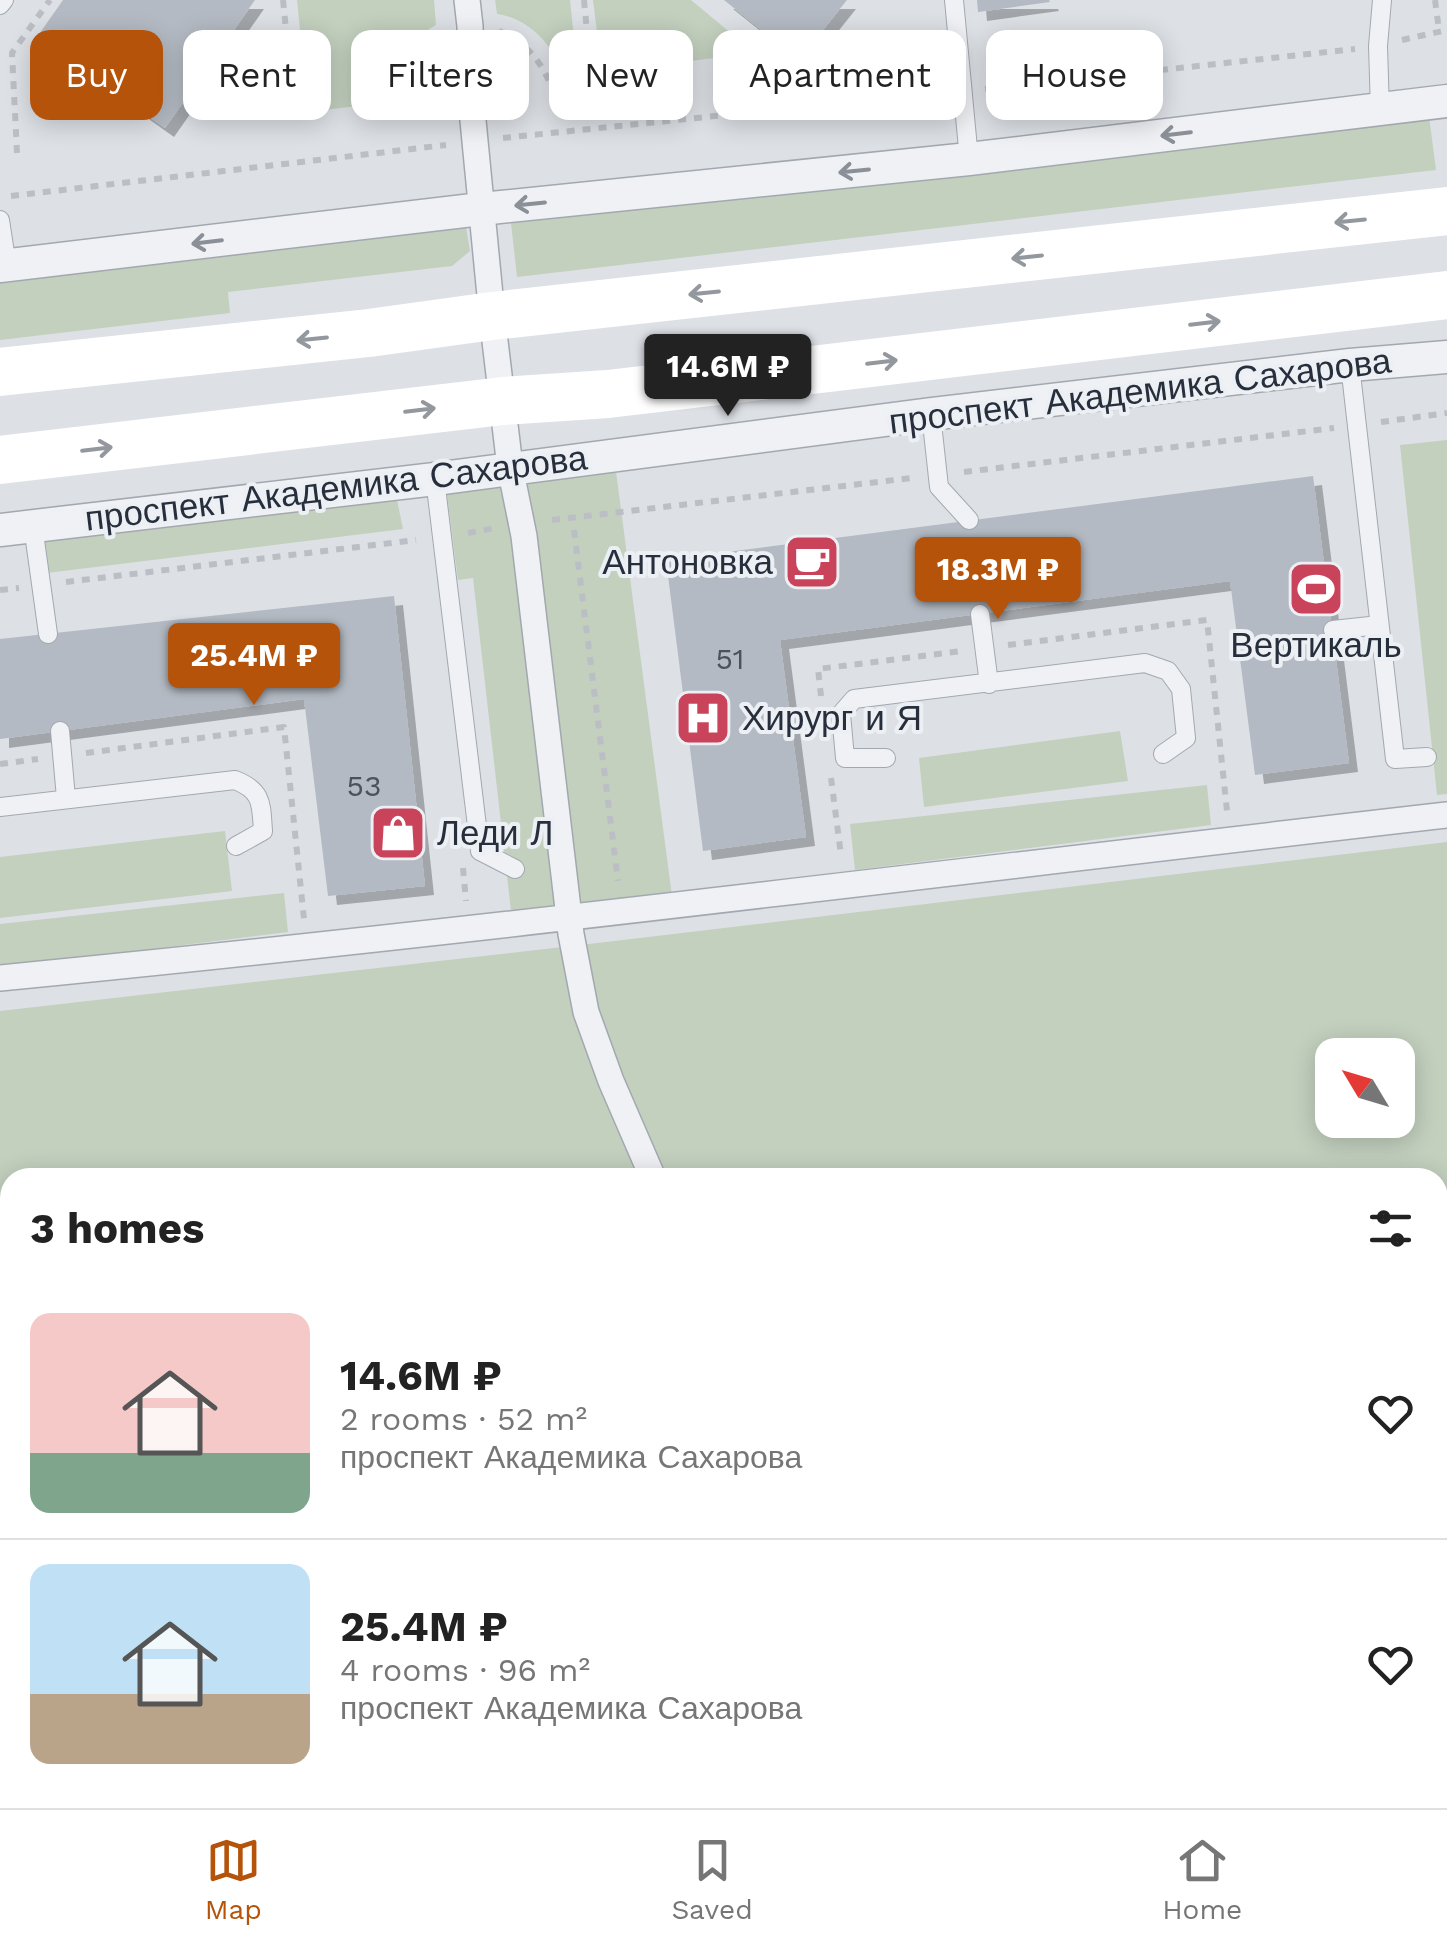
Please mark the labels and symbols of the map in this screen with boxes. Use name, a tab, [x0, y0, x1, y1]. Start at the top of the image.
one-way arrow	[1161, 125, 1193, 144]
one-way arrow	[838, 162, 870, 181]
one-way arrow	[515, 195, 547, 214]
one-way arrow	[1334, 212, 1367, 231]
one-way arrow	[192, 233, 224, 252]
one-way arrow	[1011, 248, 1044, 267]
one-way arrow	[688, 284, 721, 303]
one-way arrow	[1188, 313, 1220, 332]
one-way arrow	[296, 330, 328, 349]
pin: 14.6M ₽	[636, 334, 820, 419]
street label: проспект Академика Сахарова	[886, 339, 1394, 443]
one-way arrow	[865, 352, 897, 371]
one-way arrow	[403, 400, 435, 419]
street label: проспект Академика Сахарова	[82, 436, 590, 540]
one-way arrow	[80, 439, 112, 458]
cafe icon: Антоновка	[782, 532, 842, 592]
pin: 18.3M ₽	[906, 537, 1090, 622]
place label: Антоновка	[602, 541, 774, 583]
sports icon: Вертикаль	[1286, 559, 1346, 619]
pin: 25.4M ₽	[162, 623, 346, 708]
place label: Вертикаль	[1230, 624, 1402, 666]
house number: 51	[715, 641, 745, 676]
hospital icon: Хирург и Я	[673, 688, 733, 748]
place label: Хирург и Я	[742, 697, 922, 739]
house number: 53	[347, 768, 381, 803]
shop icon: Леди Л	[368, 803, 428, 863]
place label: Леди Л	[437, 812, 554, 854]
north arrow	[1315, 1038, 1415, 1138]

